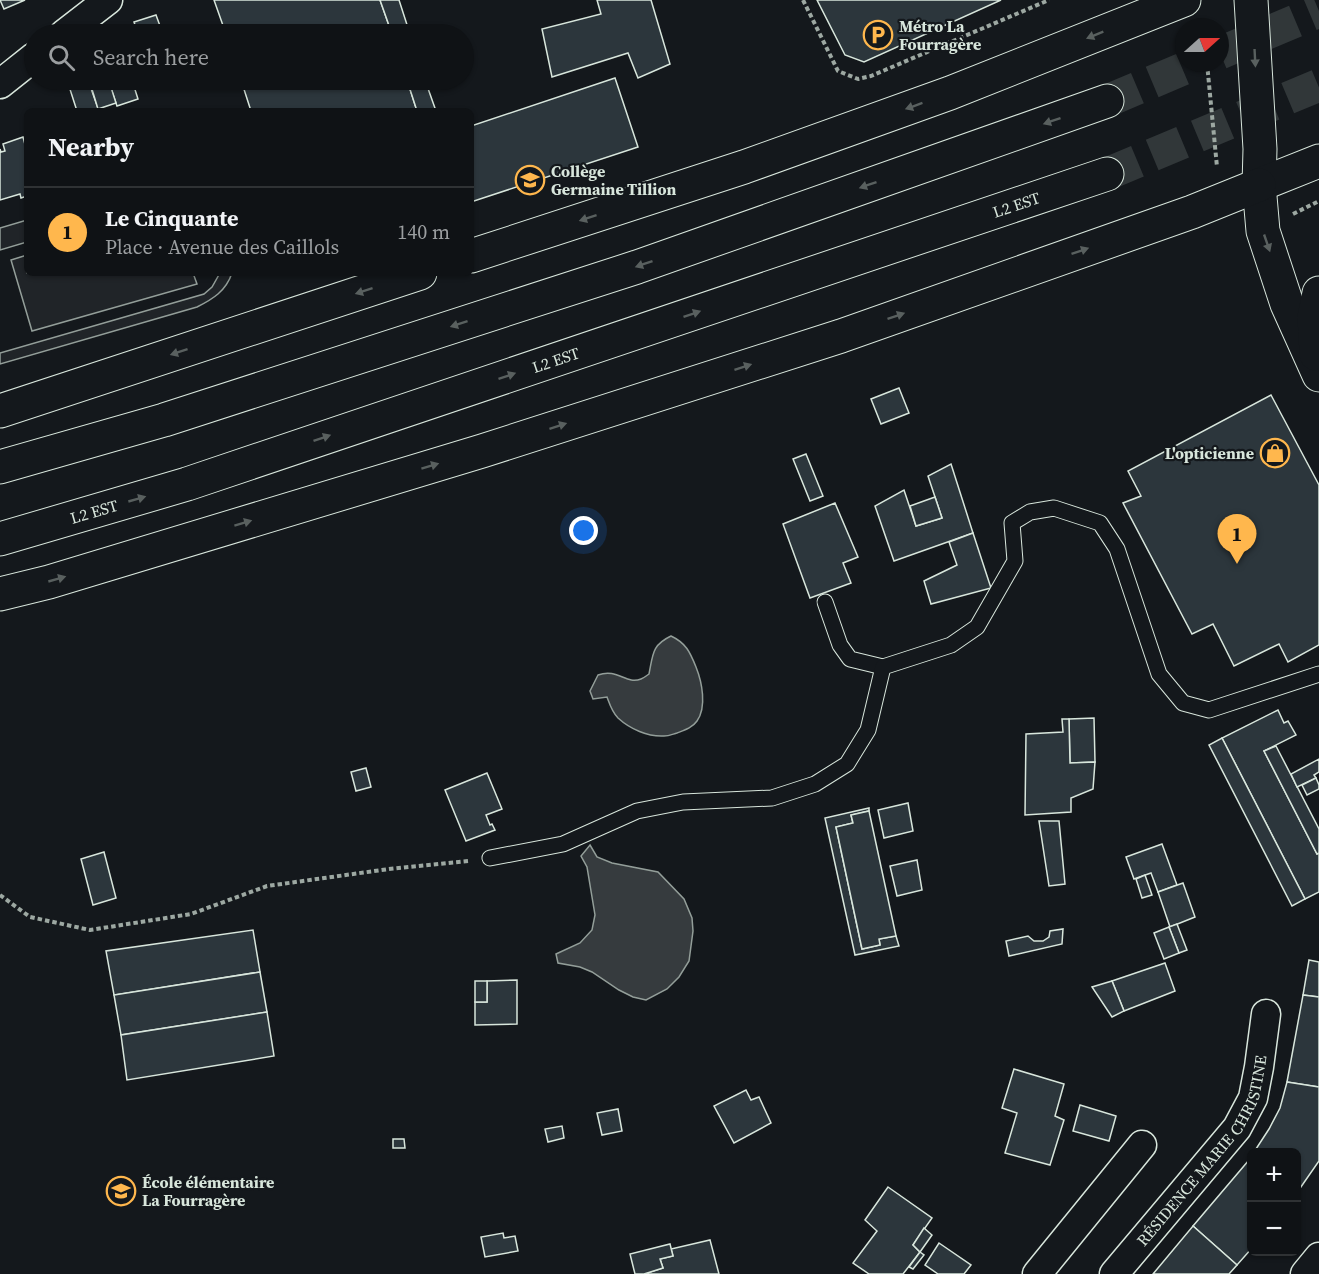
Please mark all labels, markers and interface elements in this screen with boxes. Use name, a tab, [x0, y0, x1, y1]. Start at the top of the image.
place label: Métro La Fourragère	[899, 15, 981, 55]
north arrow	[1175, 18, 1229, 72]
parking icon: Métro La Fourragère	[862, 19, 894, 51]
search box	[24, 24, 474, 90]
one-way arrow	[1086, 31, 1104, 40]
icon: search	[45, 41, 78, 74]
text: Search here	[93, 42, 209, 72]
one-way arrow	[1250, 49, 1259, 68]
one-way arrow	[905, 102, 923, 112]
one-way arrow	[1043, 116, 1061, 126]
text: Nearby	[48, 129, 134, 165]
place label: Collège Germaine Tillion	[551, 160, 676, 200]
school or university icon: Collège Germaine Tillion	[514, 164, 546, 196]
one-way arrow	[859, 181, 877, 191]
street label: L2 EST	[990, 186, 1043, 223]
text: Le Cinquante	[105, 203, 239, 233]
one-way arrow	[579, 213, 597, 223]
text: 1	[62, 218, 73, 246]
text: 140 m	[397, 218, 450, 246]
text: Place · Avenue des Caillols	[105, 233, 339, 261]
one-way arrow	[1263, 234, 1272, 252]
one-way arrow	[1071, 246, 1089, 256]
one-way arrow	[635, 260, 653, 270]
one-way arrow	[355, 287, 373, 297]
one-way arrow	[683, 309, 701, 318]
one-way arrow	[887, 311, 905, 321]
one-way arrow	[450, 320, 468, 330]
street label: L2 EST	[529, 341, 583, 378]
one-way arrow	[170, 348, 188, 357]
one-way arrow	[734, 362, 752, 371]
one-way arrow	[498, 371, 516, 381]
one-way arrow	[549, 421, 567, 431]
one-way arrow	[313, 433, 331, 443]
shop icon: L'opticienne	[1259, 437, 1291, 469]
place label: L'opticienne	[1165, 442, 1254, 464]
one-way arrow	[421, 461, 439, 470]
street label: L2 EST	[68, 494, 121, 529]
one-way arrow	[128, 494, 146, 503]
pin: 1	[1218, 514, 1256, 564]
your location	[569, 516, 598, 545]
one-way arrow	[234, 518, 252, 527]
one-way arrow	[48, 574, 66, 583]
street label: RÉSIDENCE MARIE CHRISTINE	[1131, 1054, 1271, 1251]
map controls	[1247, 1148, 1301, 1256]
button: +	[1247, 1148, 1301, 1202]
place label: École élémentaire La Fourragère	[142, 1171, 274, 1211]
school or university icon: École élémentaire La Fourragère	[105, 1175, 137, 1207]
button: −	[1247, 1202, 1301, 1256]

